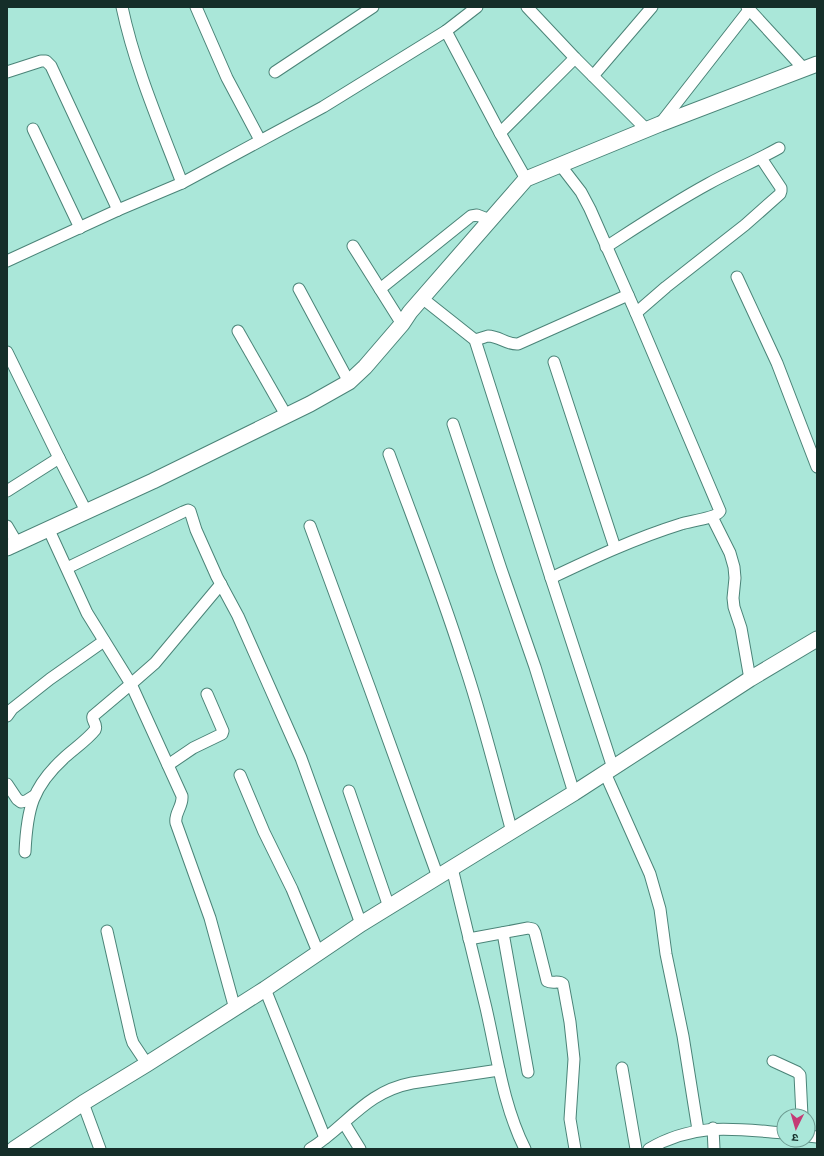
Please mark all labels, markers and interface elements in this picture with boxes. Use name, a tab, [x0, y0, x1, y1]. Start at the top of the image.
north arrow	[776, 1108, 816, 1148]
text: उ	[791, 1131, 799, 1145]

